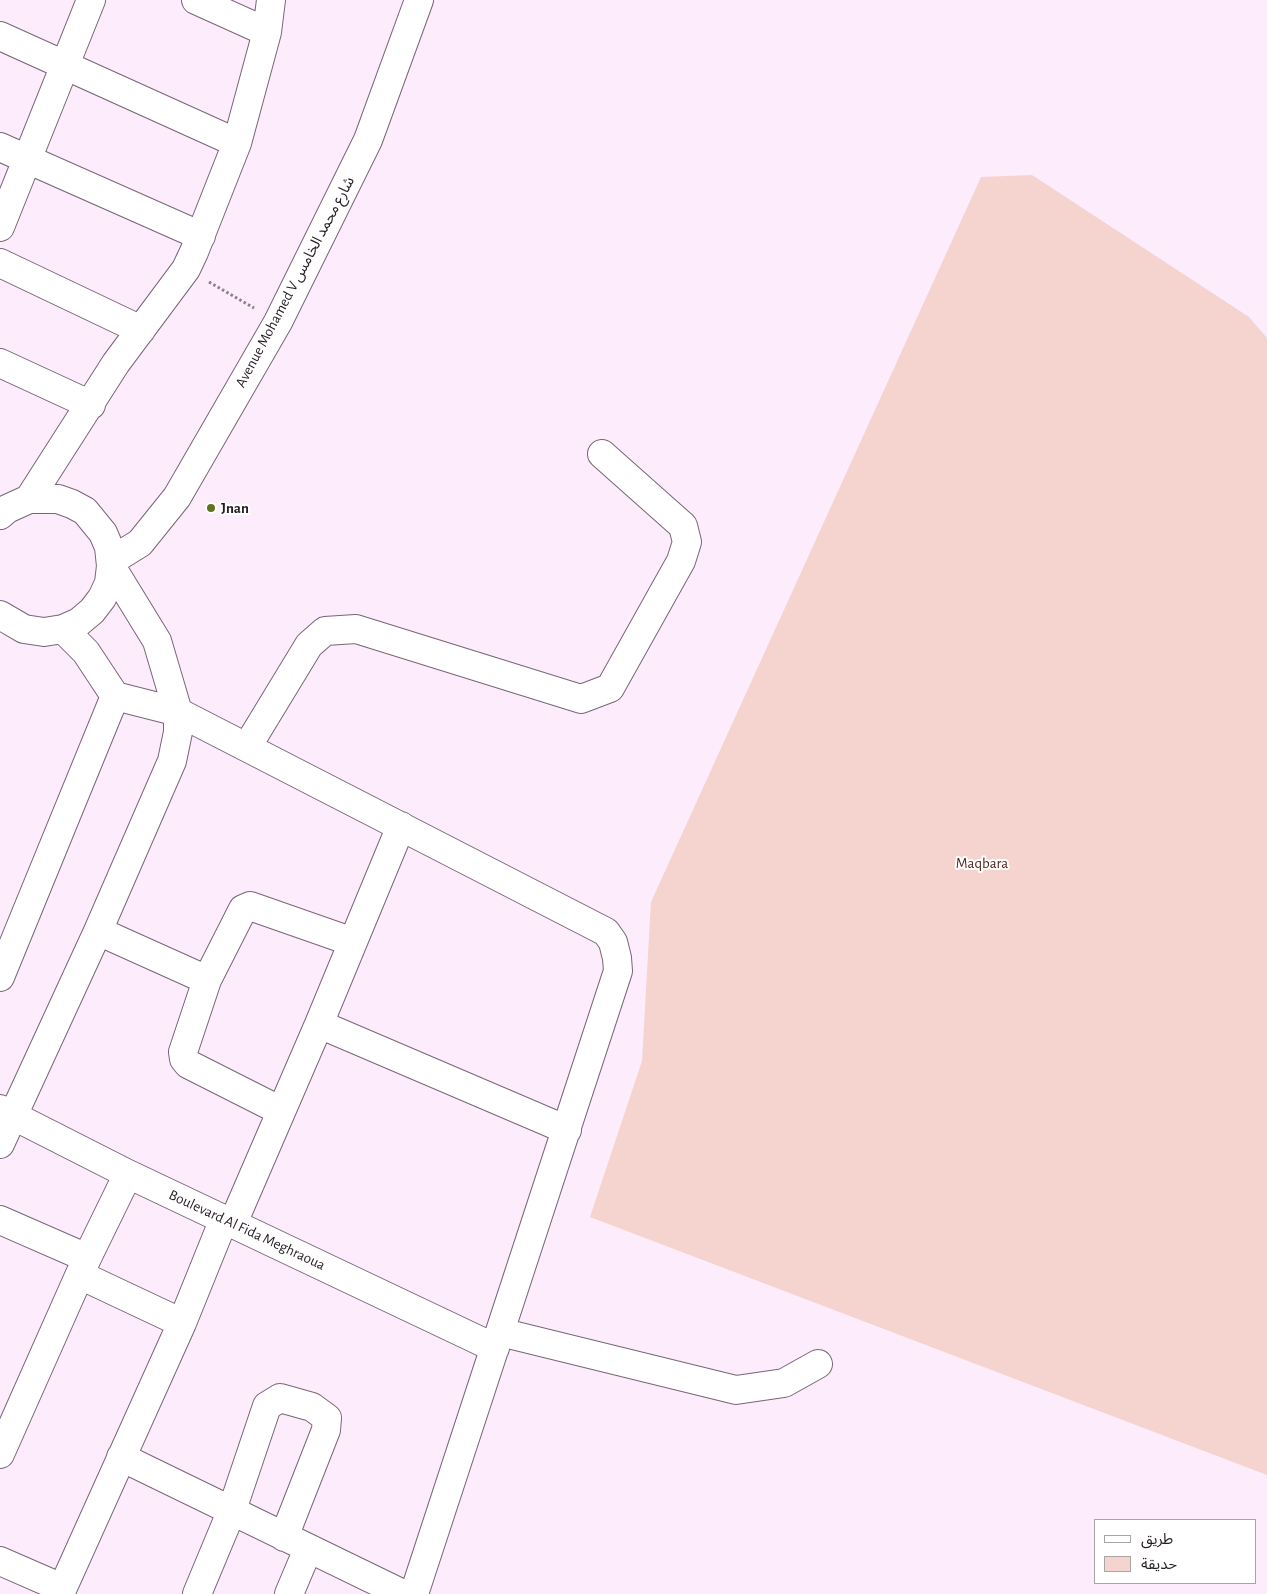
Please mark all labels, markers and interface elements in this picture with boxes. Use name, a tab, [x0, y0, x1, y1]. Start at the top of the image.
street label: Avenue Mohamed V شارع محمد الخامس	[232, 173, 358, 391]
place label: Jnan	[221, 499, 249, 517]
marker: Jnan	[205, 502, 217, 514]
park label: Maqbara	[956, 854, 1008, 872]
street label: Boulevard Al Fida Meghraoua	[166, 1186, 328, 1274]
legend	[1094, 1519, 1257, 1584]
text: طريق	[1141, 1532, 1173, 1547]
text: حديقة	[1141, 1557, 1177, 1572]

